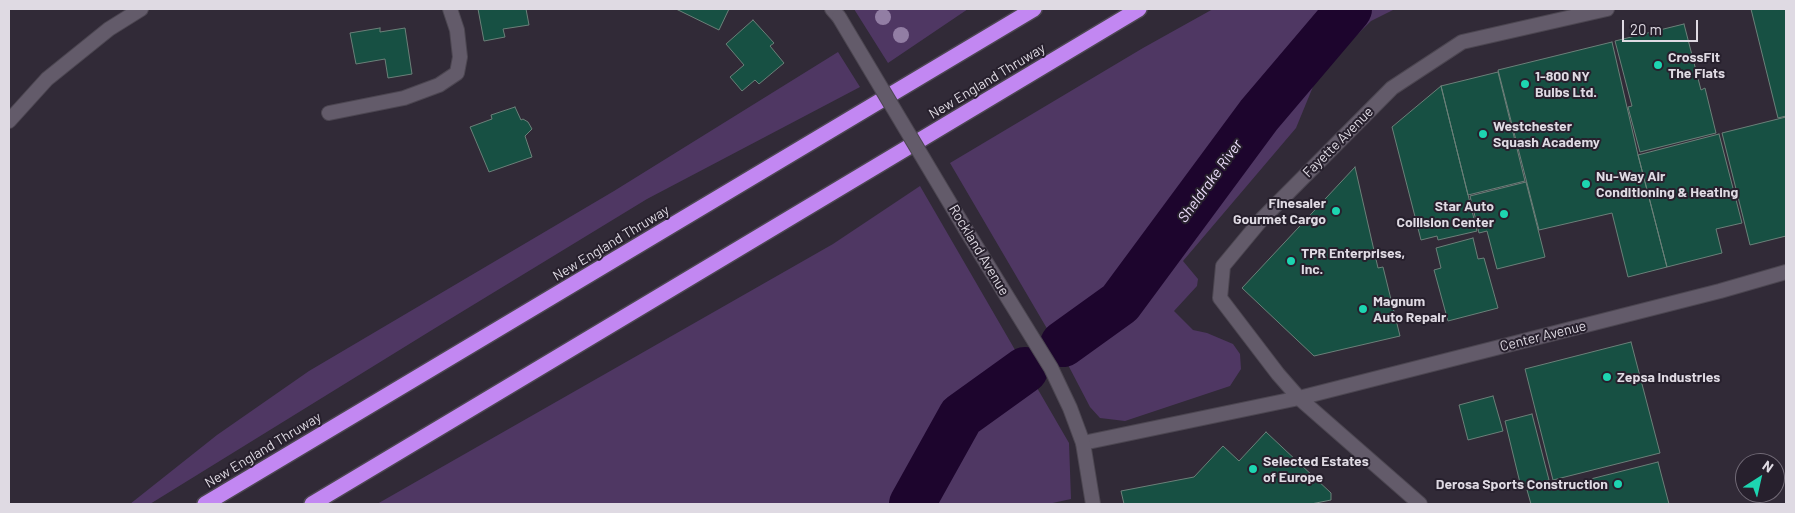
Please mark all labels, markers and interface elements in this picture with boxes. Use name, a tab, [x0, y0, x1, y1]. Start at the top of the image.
scale bar	[1625, 10, 1701, 42]
text: 20 m	[1630, 20, 1662, 38]
street label: New England Thruway	[926, 40, 1048, 122]
place label: CrossFit The Flats	[1668, 49, 1725, 82]
marker: CrossFit The Flats	[1652, 59, 1664, 71]
place label: 1-800 NY Bulbs Ltd.	[1535, 68, 1597, 100]
marker: 1-800 NY Bulbs Ltd.	[1519, 78, 1531, 90]
street label: Fayette Avenue	[1299, 103, 1377, 181]
place label: Westchester Squash Academy	[1493, 118, 1600, 150]
marker: Westchester Squash Academy	[1477, 128, 1489, 140]
water label: Sheldrake River	[1174, 136, 1246, 226]
place label: Nu-Way Air Conditioning & Heating	[1596, 168, 1738, 200]
marker: Nu-Way Air Conditioning & Heating	[1580, 178, 1592, 190]
place label: Finesaler Gourmet Cargo	[1233, 195, 1326, 228]
place label: Star Auto Collision Center	[1396, 198, 1494, 230]
street label: Rockland Avenue	[945, 201, 1013, 299]
street label: New England Thruway	[550, 202, 672, 284]
marker: Finesaler Gourmet Cargo	[1330, 205, 1342, 217]
marker: Star Auto Collision Center	[1498, 208, 1510, 220]
place label: TPR Enterprises, Inc.	[1301, 245, 1405, 278]
marker: TPR Enterprises, Inc.	[1285, 255, 1297, 267]
place label: Magnum Auto Repair	[1373, 293, 1446, 326]
marker: Magnum Auto Repair	[1357, 303, 1369, 315]
street label: Center Avenue	[1498, 317, 1588, 355]
place label: Zepsa Industries	[1617, 369, 1720, 385]
marker: Zepsa Industries	[1601, 371, 1613, 383]
street label: New England Thruway	[202, 409, 324, 491]
place label: Selected Estates of Europe	[1263, 453, 1369, 486]
north arrow	[1735, 453, 1785, 503]
text: N	[1760, 456, 1777, 476]
marker: Selected Estates of Europe	[1247, 463, 1259, 475]
place label: Derosa Sports Construction	[1436, 476, 1608, 492]
marker: Derosa Sports Construction	[1612, 478, 1624, 490]

